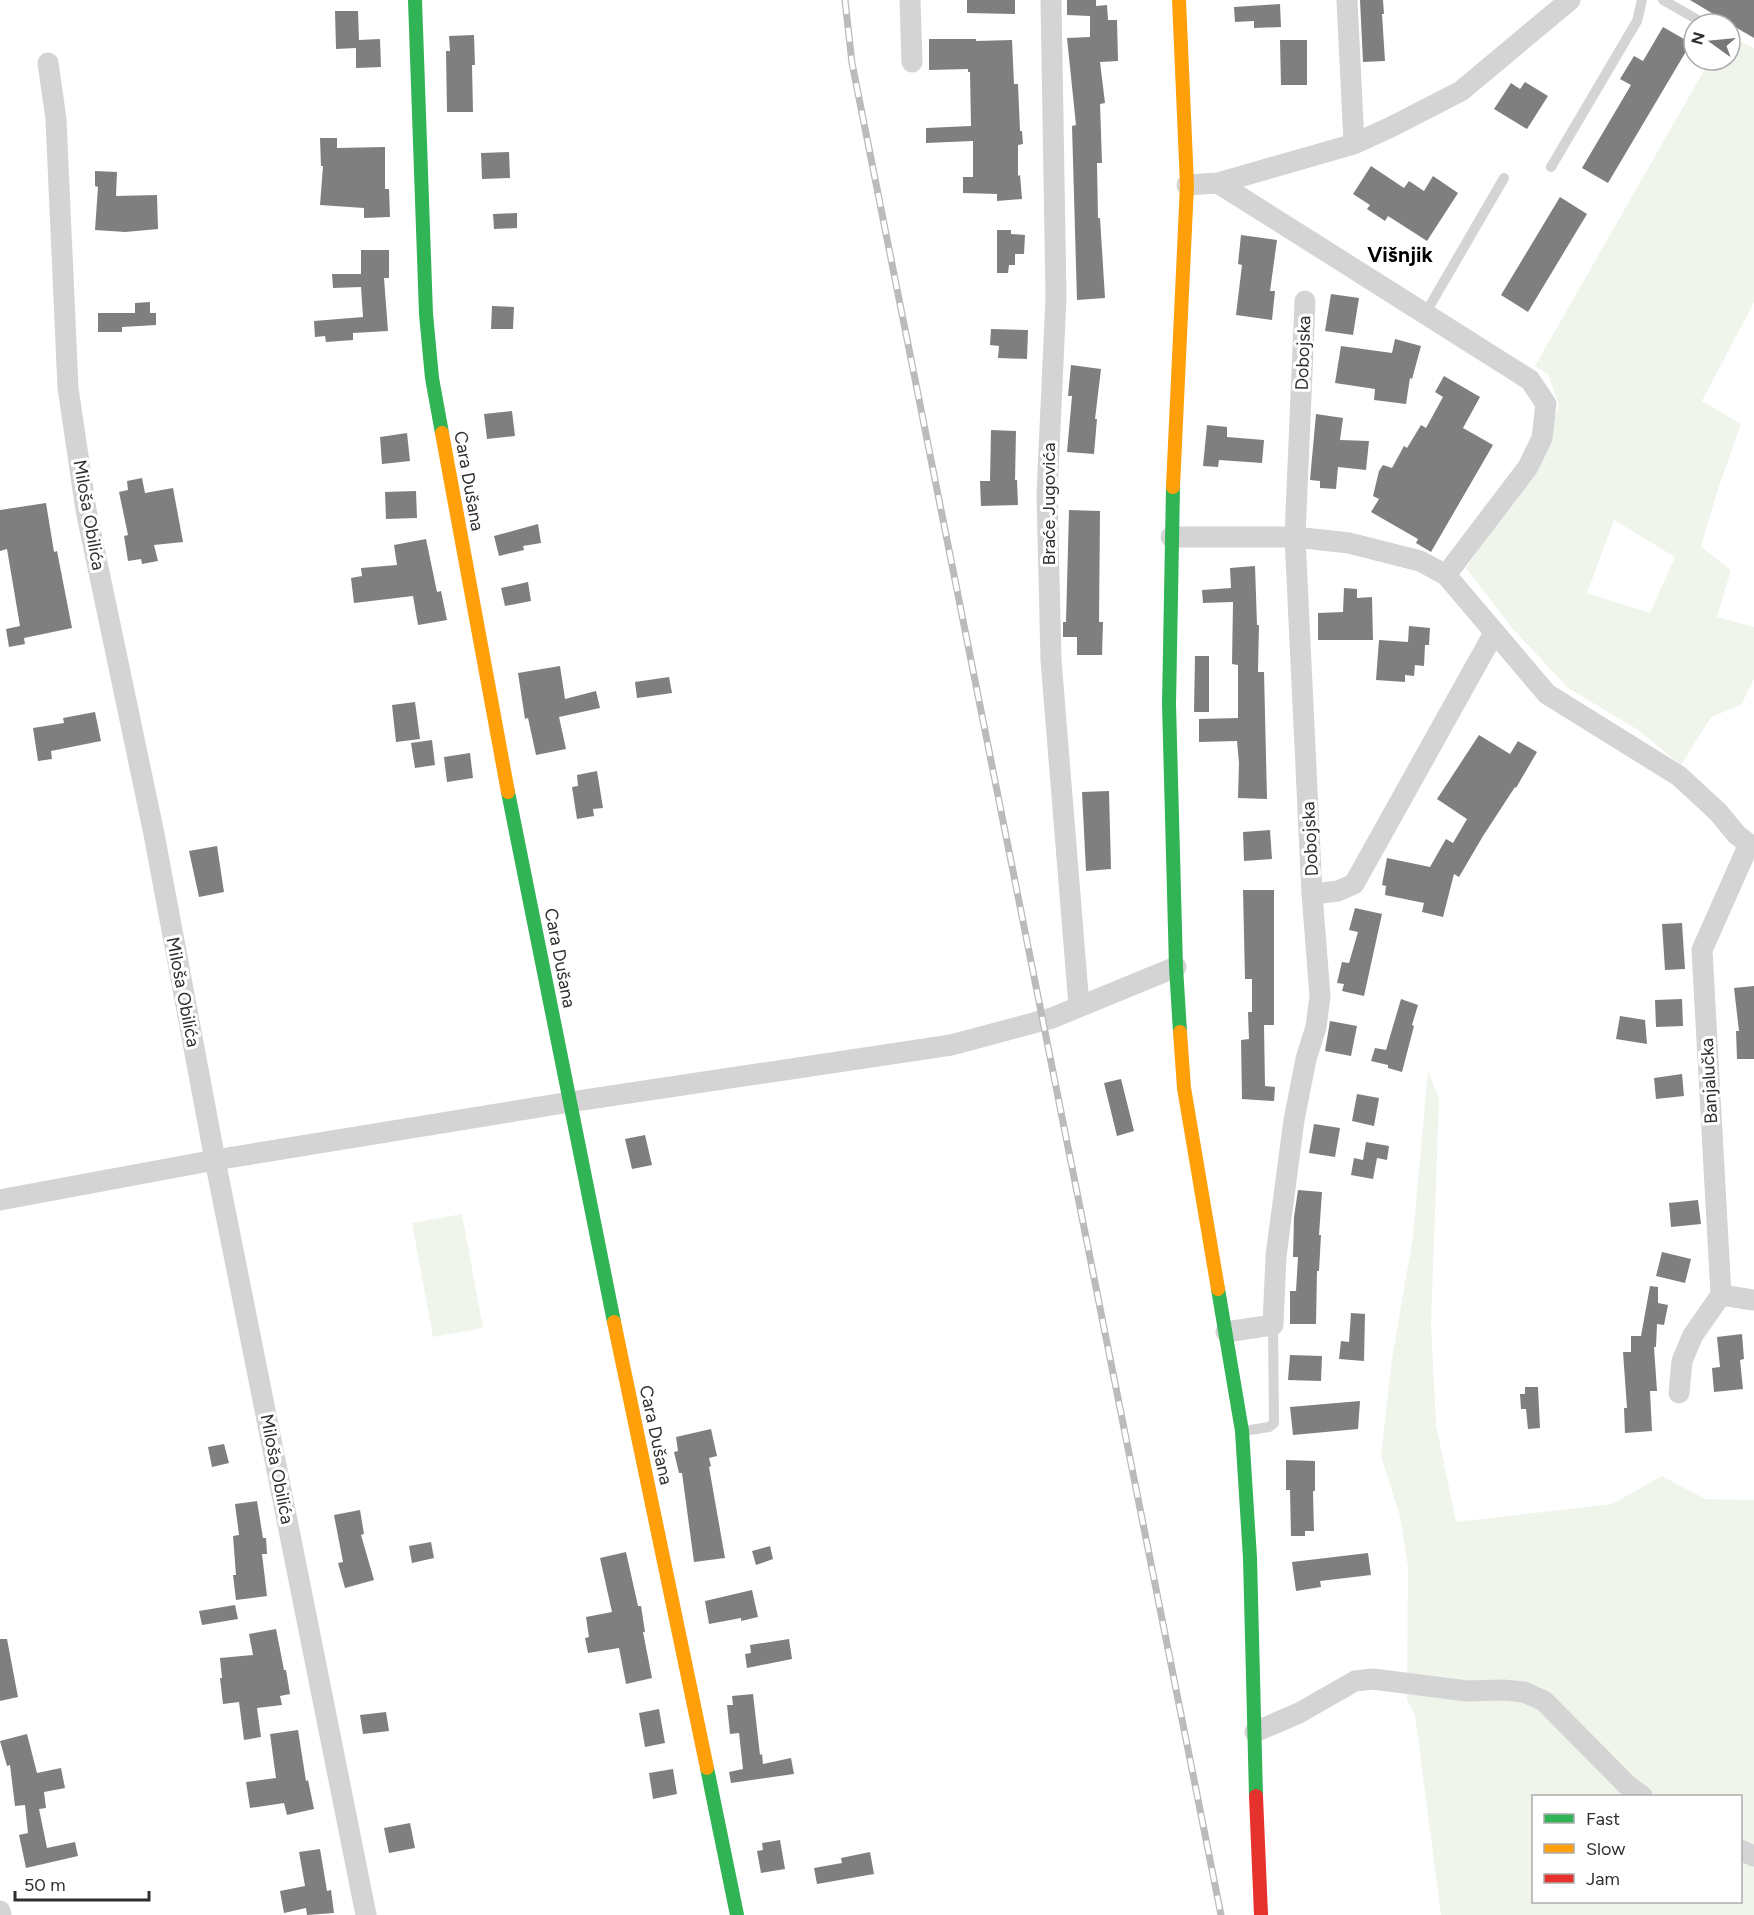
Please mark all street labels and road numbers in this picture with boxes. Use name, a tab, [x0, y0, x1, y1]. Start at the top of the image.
street label: Dobojska	[1291, 315, 1315, 391]
street label: Cara Dušana	[449, 429, 489, 533]
street label: Braće Jugovića	[1038, 443, 1060, 565]
street label: Miloša Obilića	[68, 458, 110, 572]
street label: Dobojska	[1297, 801, 1323, 877]
street label: Cara Dušana	[540, 906, 580, 1010]
street label: Miloša Obilića	[162, 935, 204, 1049]
street label: Banjalučka	[1696, 1038, 1722, 1124]
street label: Cara Dušana	[635, 1383, 677, 1487]
street label: Miloša Obilića	[256, 1412, 298, 1526]

